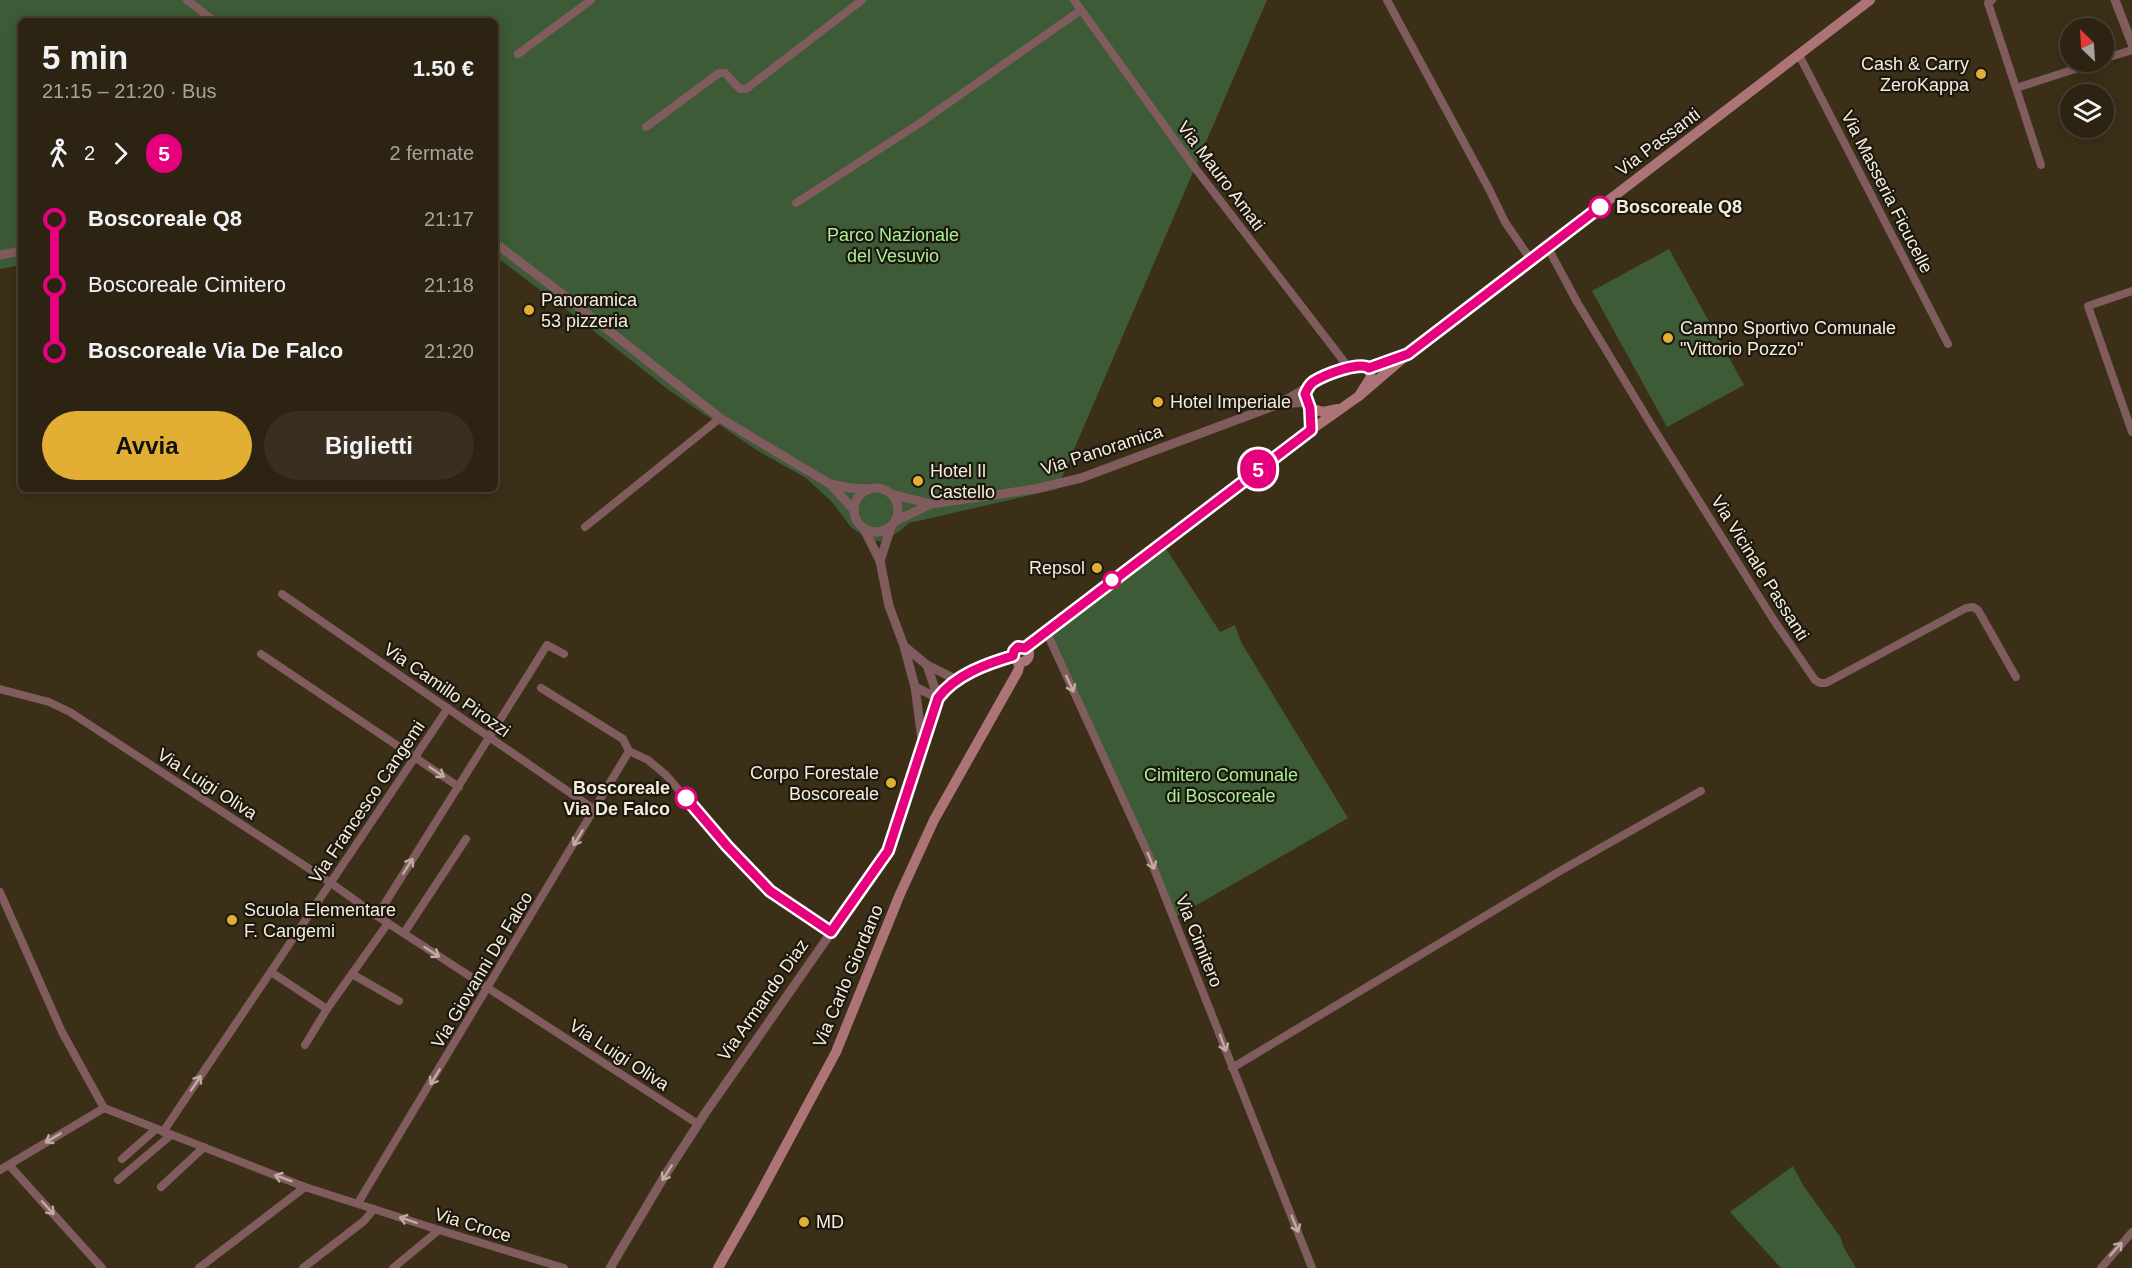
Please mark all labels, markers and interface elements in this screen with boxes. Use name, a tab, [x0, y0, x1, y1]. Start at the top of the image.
north arrow	[2060, 18, 2114, 72]
map controls	[2060, 18, 2114, 138]
text: 5 min	[42, 39, 128, 76]
place label: Cash & Carry ZeroKappa	[1861, 54, 1970, 95]
text: 1.50 €	[413, 56, 474, 81]
marker: Cash & Carry ZeroKappa	[1974, 67, 1988, 81]
text: 21:15 – 21:20 · Bus	[42, 80, 217, 102]
button: layers	[2060, 84, 2114, 138]
street label: Via Passanti	[1612, 104, 1704, 180]
street label: Via Masseria Ficucelle	[1837, 107, 1937, 277]
street label: Via Mauro Amati	[1173, 117, 1269, 235]
icon: walk	[42, 137, 75, 170]
icon: forward	[104, 137, 137, 170]
text: 2	[84, 142, 95, 164]
text: 5	[158, 142, 170, 165]
text: 2 fermate	[390, 142, 474, 164]
marker: Boscoreale Q8	[1589, 196, 1611, 218]
place label: Boscoreale Q8	[1616, 197, 1742, 217]
text: Boscoreale Q8	[88, 206, 242, 231]
text: 21:17	[424, 208, 474, 230]
park label: Parco Nazionale del Vesuvio	[827, 225, 959, 266]
text: Boscoreale Cimitero	[88, 272, 286, 297]
text: 21:18	[424, 274, 474, 296]
place label: Panoramica 53 pizzeria	[541, 290, 638, 331]
marker: Panoramica 53 pizzeria	[522, 303, 536, 317]
place label: Campo Sportivo Comunale "Vittorio Pozzo"	[1680, 318, 1896, 359]
marker: Campo Sportivo Comunale "Vittorio Pozzo"	[1661, 331, 1675, 345]
text: Boscoreale Via De Falco	[88, 338, 343, 363]
text: 21:20	[424, 340, 474, 362]
place label: Hotel Imperiale	[1170, 392, 1291, 412]
marker: Hotel Imperiale	[1151, 395, 1165, 409]
button: Avvia	[42, 411, 252, 480]
button: Biglietti	[264, 411, 474, 480]
street label: Via Panoramica	[1039, 421, 1166, 479]
line badge: 5	[1238, 450, 1278, 488]
text: 5	[1252, 458, 1264, 481]
place label: Hotel Il Castello	[930, 461, 995, 502]
marker: Hotel Il Castello	[911, 474, 925, 488]
street label: Via Vicinale Passanti	[1707, 492, 1813, 644]
place label: Repsol	[1029, 558, 1085, 578]
marker: Repsol	[1090, 561, 1104, 575]
unlabelled marker	[1103, 571, 1121, 589]
street label: Via Camillo Pirozzi	[380, 639, 514, 741]
one-way arrow	[1065, 674, 1077, 692]
street label: Via Francesco Cangemi	[305, 717, 429, 887]
street label: Via Luigi Oliva	[153, 744, 261, 824]
place label: Corpo Forestale Boscoreale	[750, 763, 879, 804]
park label: Cimitero Comunale di Boscoreale	[1144, 765, 1298, 806]
one-way arrow	[429, 766, 445, 778]
marker: Corpo Forestale Boscoreale	[884, 776, 898, 790]
place label: Boscoreale Via De Falco	[563, 778, 670, 819]
marker: Boscoreale Via De Falco	[675, 787, 697, 809]
one-way arrow	[572, 829, 584, 846]
one-way arrow	[1147, 851, 1158, 870]
one-way arrow	[402, 858, 415, 875]
street label: Via Giovanni De Falco	[427, 888, 537, 1052]
street label: Via Cimitero	[1171, 892, 1227, 990]
place label: Scuola Elementare F. Cangemi	[244, 900, 396, 941]
street label: Via Carlo Giordano	[809, 902, 887, 1050]
marker: Scuola Elementare F. Cangemi	[225, 913, 239, 927]
street label: Via Armando Diaz	[714, 935, 812, 1065]
one-way arrow	[423, 946, 440, 958]
street label: Via Luigi Oliva	[565, 1015, 673, 1095]
one-way arrow	[1218, 1033, 1229, 1052]
one-way arrow	[428, 1068, 440, 1085]
one-way arrow	[190, 1075, 202, 1092]
one-way arrow	[45, 1133, 62, 1145]
one-way arrow	[660, 1165, 673, 1182]
one-way arrow	[274, 1172, 293, 1183]
one-way arrow	[41, 1201, 55, 1216]
street label: Via Croce	[432, 1204, 514, 1246]
place label: MD	[816, 1212, 844, 1232]
one-way arrow	[399, 1214, 418, 1225]
one-way arrow	[1290, 1214, 1301, 1233]
marker: MD	[797, 1215, 811, 1229]
one-way arrow	[2109, 1242, 2123, 1257]

